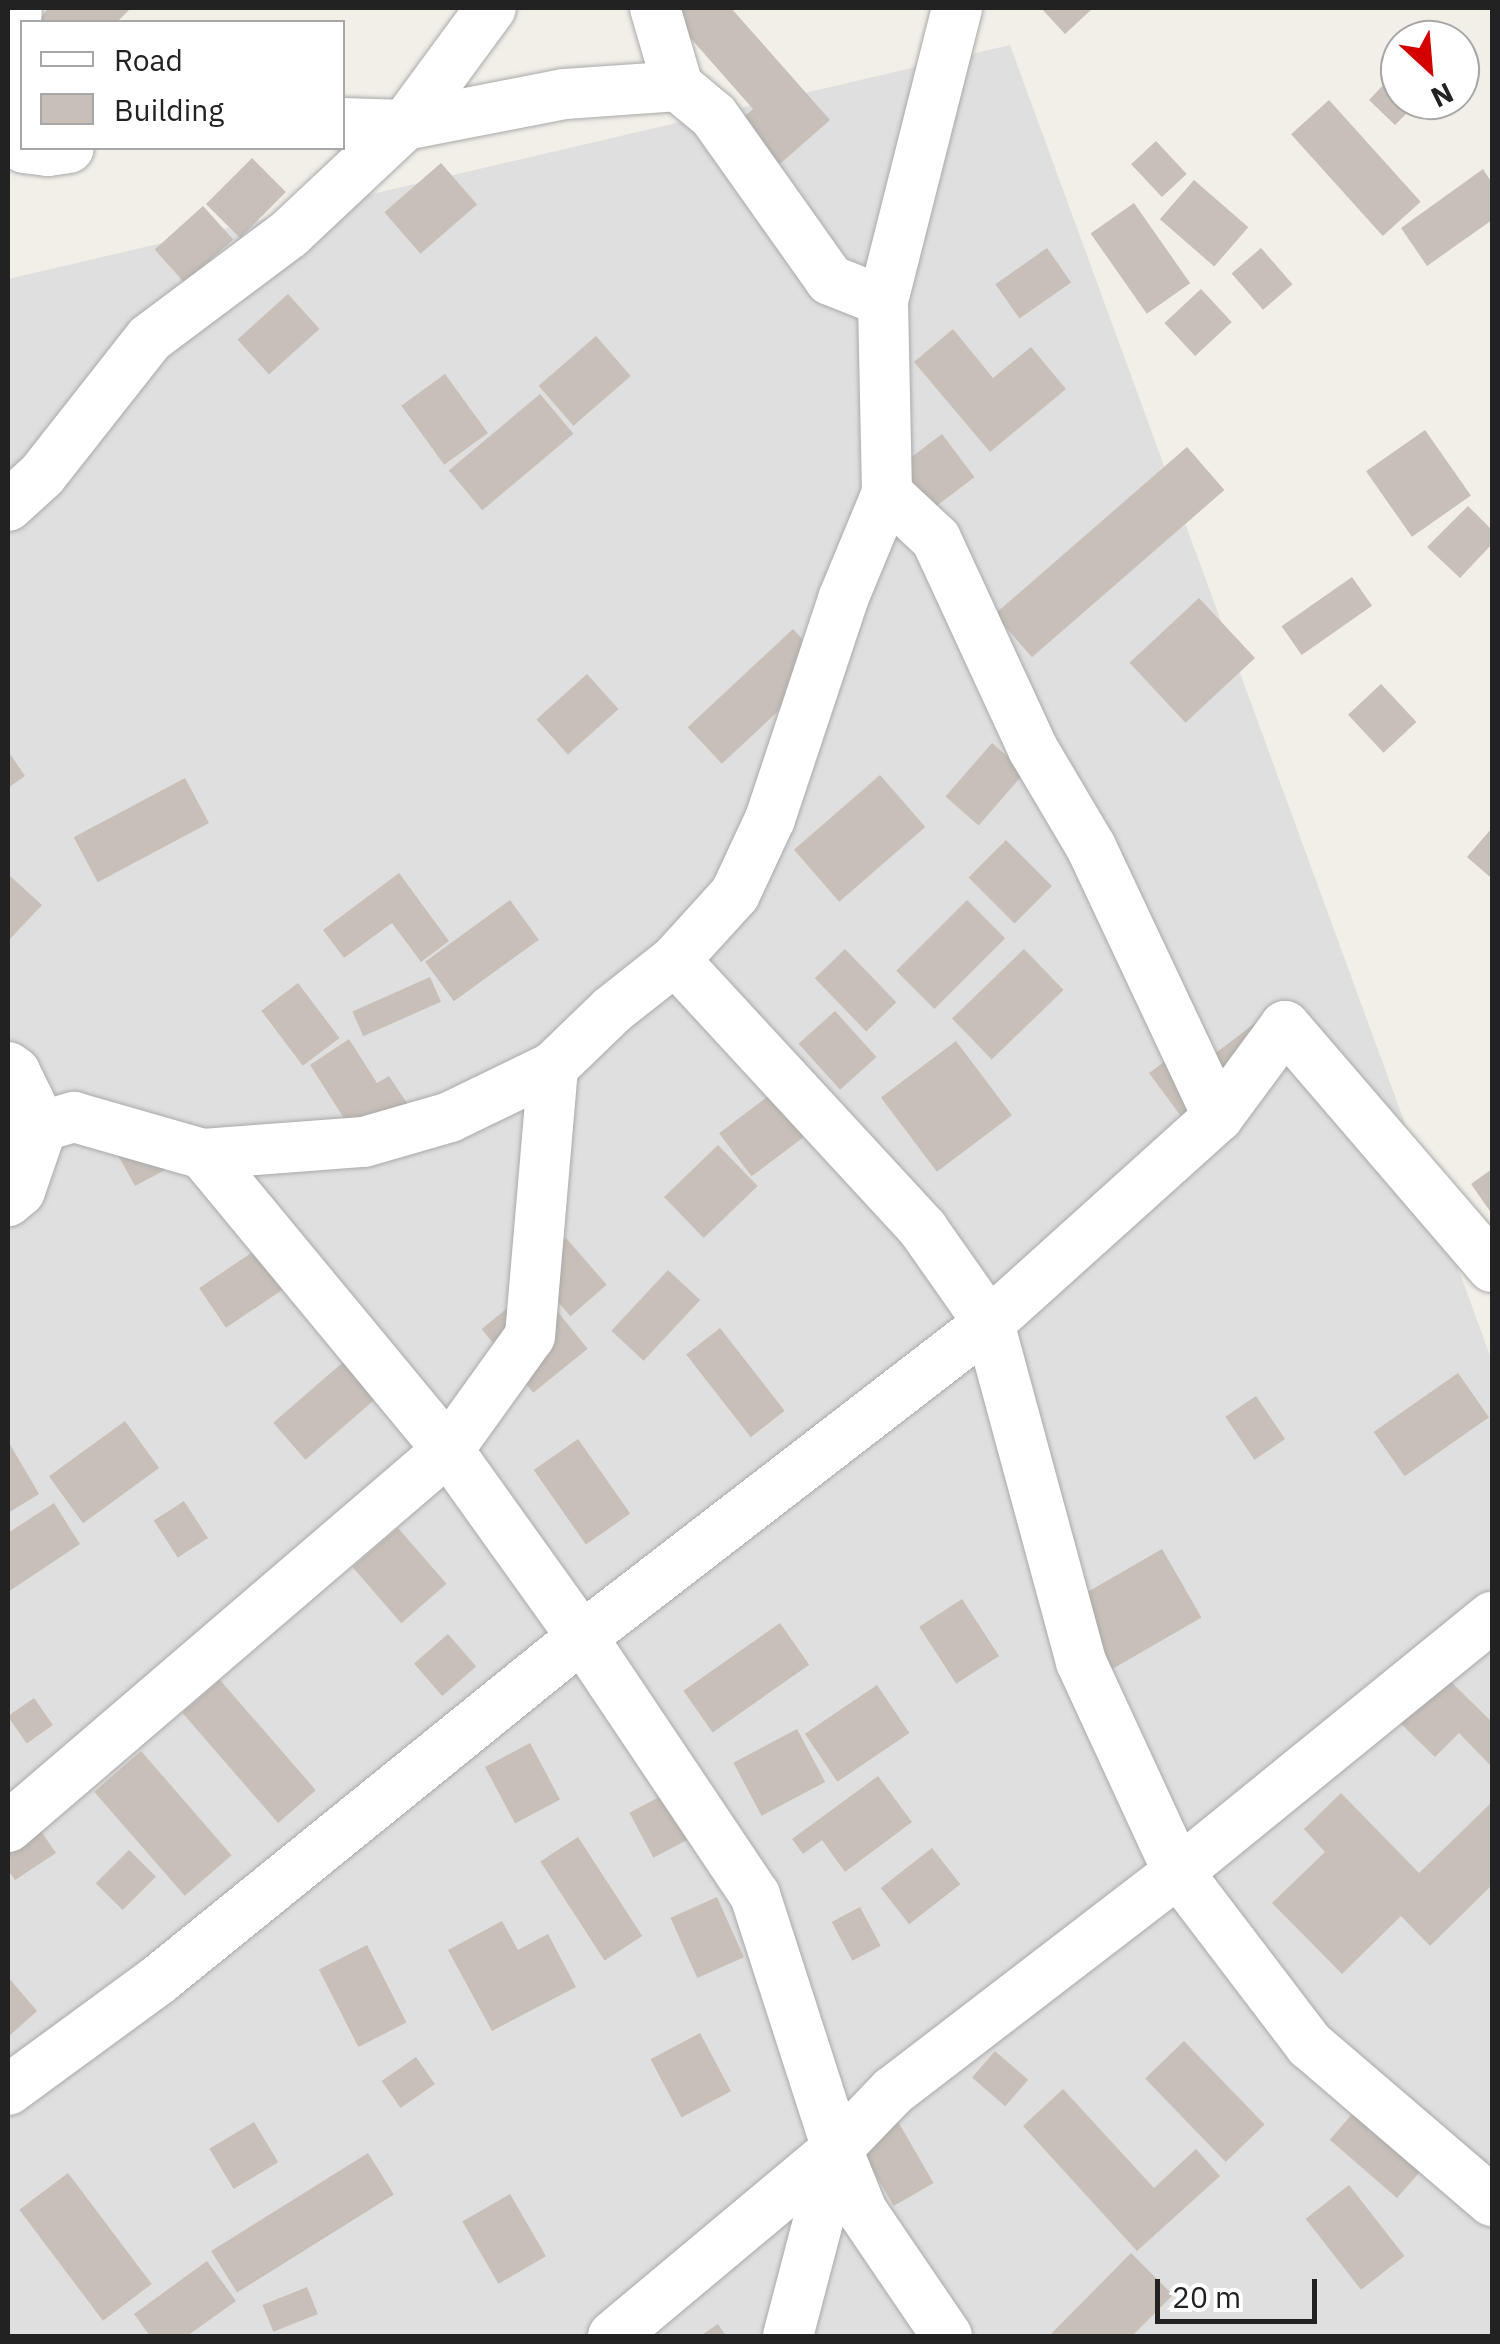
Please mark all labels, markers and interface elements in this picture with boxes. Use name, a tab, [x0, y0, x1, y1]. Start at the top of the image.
legend	[20, 20, 345, 150]
north arrow	[1380, 20, 1480, 120]
text: Road	[114, 40, 183, 79]
text: N	[1425, 75, 1460, 117]
text: Building	[114, 90, 224, 129]
scale bar	[1160, 2259, 1322, 2321]
text: 20 m	[1172, 2277, 1241, 2316]

